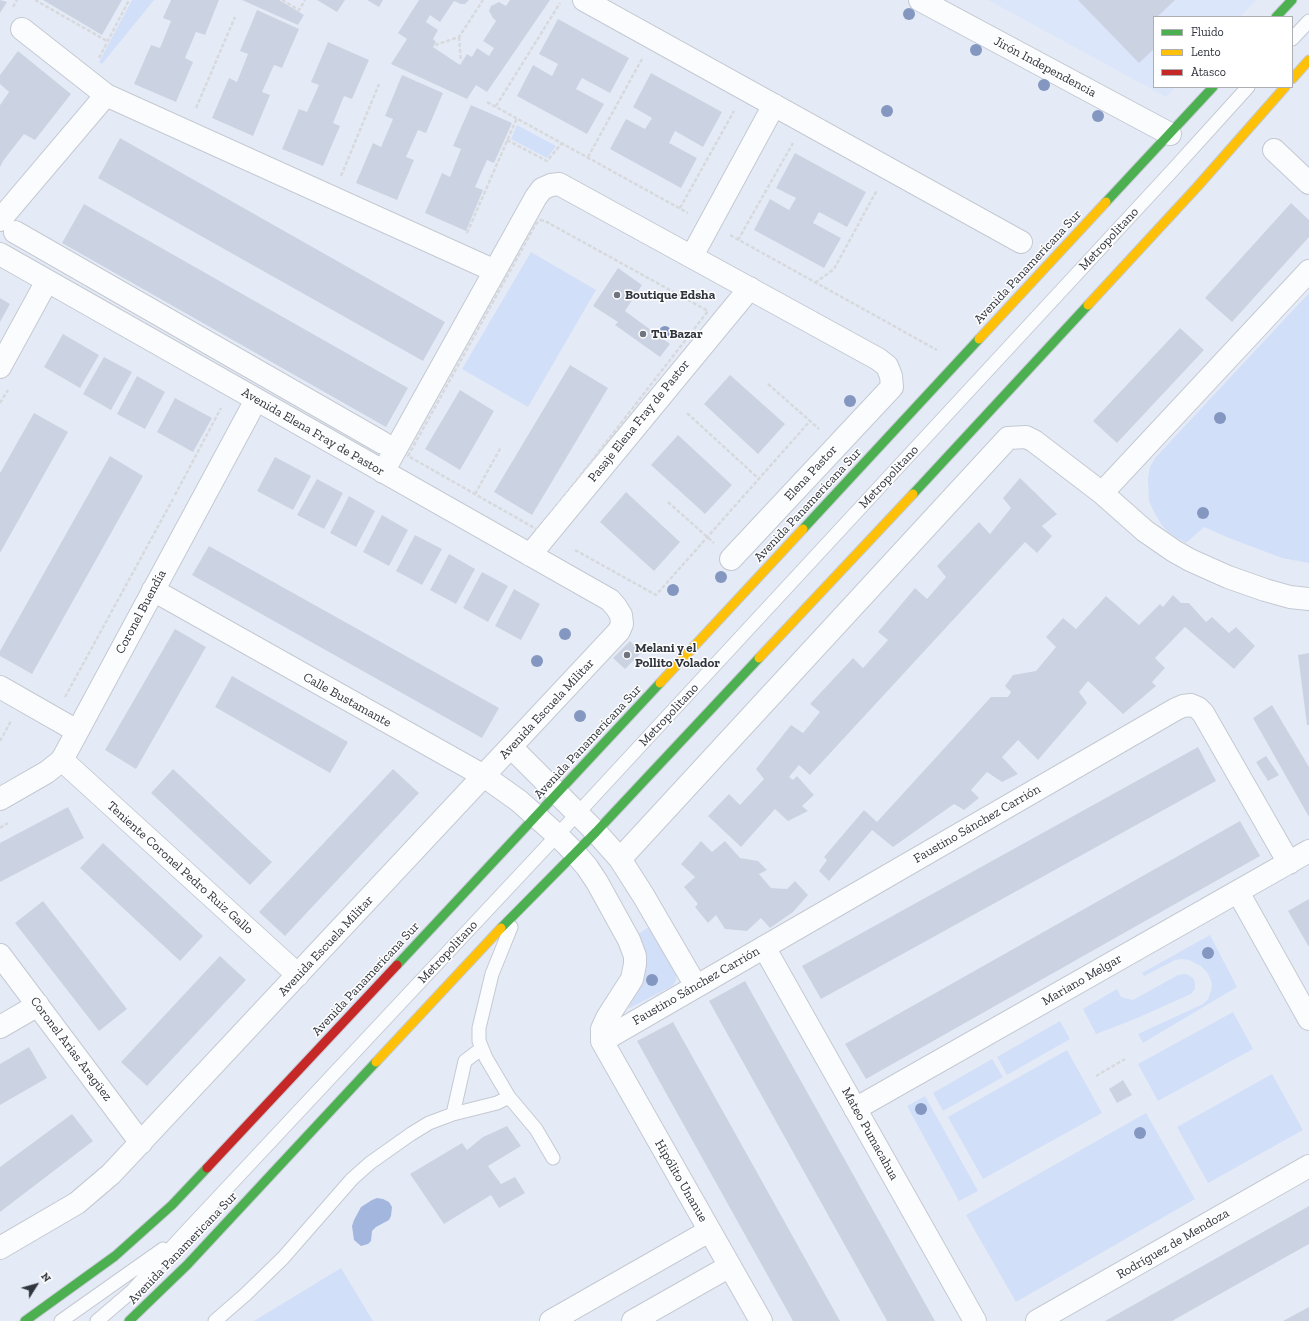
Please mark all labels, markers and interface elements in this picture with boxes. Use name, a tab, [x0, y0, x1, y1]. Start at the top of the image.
legend	[1153, 16, 1293, 88]
text: Fluido	[1191, 25, 1224, 39]
street label: Jirón Independencia	[991, 33, 1099, 101]
text: Lento	[1191, 45, 1221, 59]
text: Atasco	[1191, 65, 1226, 79]
street label: Metropolitano	[1076, 204, 1142, 274]
street label: Avenida Panamericana Sur	[971, 207, 1085, 327]
place label: Boutique Edsha	[625, 287, 715, 303]
marker: Boutique Edsha	[612, 290, 622, 300]
place label: Tu Bazar	[651, 326, 703, 342]
marker: Tu Bazar	[638, 329, 648, 339]
street label: Pasaje Elena Fray de Pastor	[585, 357, 693, 485]
street label: Avenida Elena Fray de Pastor	[239, 385, 387, 479]
street label: Elena Pastor	[781, 442, 841, 504]
street label: Metropolitano	[856, 442, 922, 512]
street label: Avenida Panamericana Sur	[751, 445, 865, 565]
street label: Coronel Buendía	[112, 567, 170, 657]
place label: Melani y el Pollito Volador	[635, 640, 720, 671]
marker: Melani y el Pollito Volador	[622, 650, 632, 660]
street label: Avenida Escuela Militar	[496, 655, 598, 763]
street label: Calle Bustamante	[300, 669, 394, 731]
street label: Metropolitano	[636, 680, 702, 750]
street label: Avenida Panamericana Sur	[531, 682, 645, 802]
street label: Faustino Sánchez Carrión	[911, 781, 1043, 867]
street label: Teniente Coronel Pedro Ruiz Gallo	[104, 798, 256, 938]
street label: Avenida Escuela Militar	[275, 892, 377, 1000]
street label: Metropolitano	[415, 917, 481, 987]
street label: Avenida Panamericana Sur	[309, 919, 423, 1039]
street label: Faustino Sánchez Carrión	[630, 943, 762, 1029]
street label: Mariano Melgar	[1039, 951, 1125, 1009]
street label: Coronel Arias Aragüez	[27, 994, 115, 1104]
street label: Mateo Pumacahua	[838, 1085, 902, 1183]
street label: Hipólito Unanue	[651, 1137, 711, 1225]
street label: Avenida Panamericana Sur	[125, 1189, 241, 1307]
street label: Rodríguez de Mendoza	[1114, 1205, 1232, 1283]
north arrow	[16, 1265, 56, 1305]
text: N	[38, 1270, 54, 1285]

